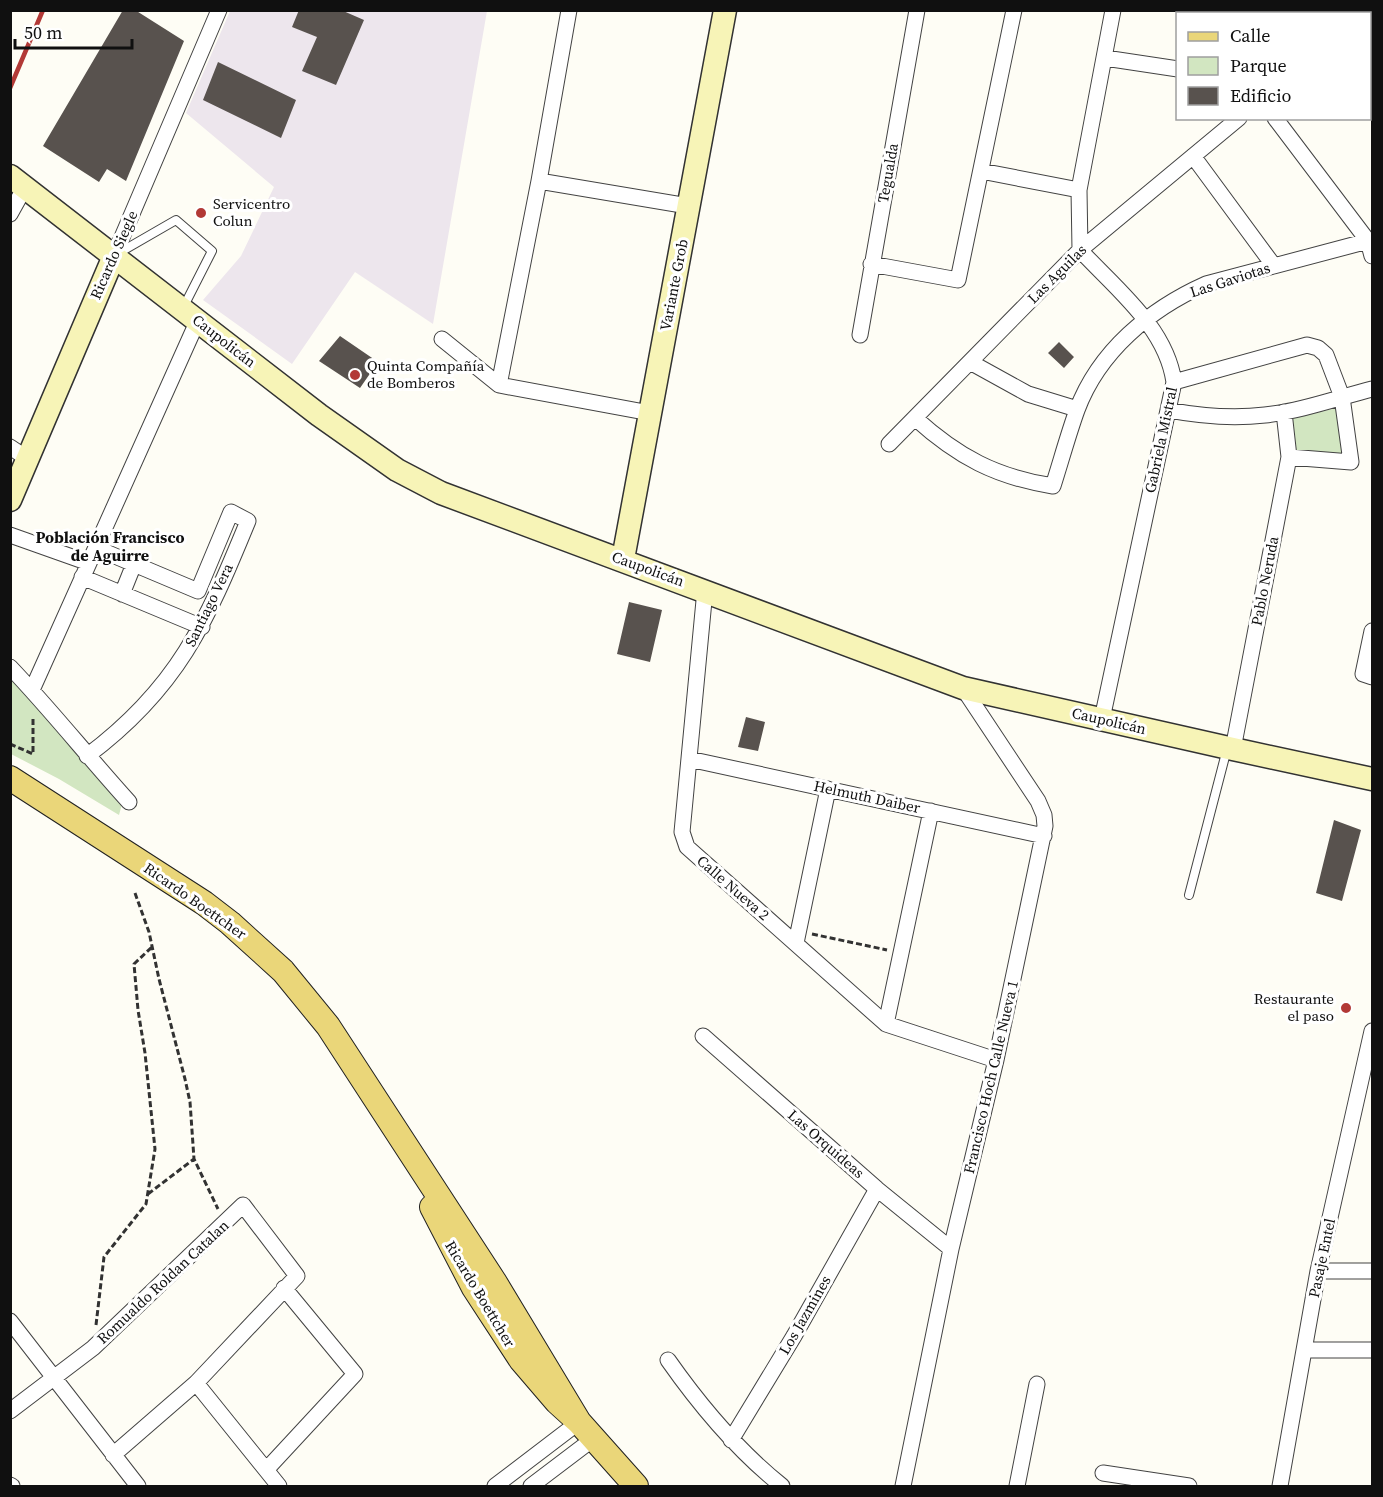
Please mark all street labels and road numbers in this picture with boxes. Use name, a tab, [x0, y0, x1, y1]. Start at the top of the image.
street label: Tegualda	[872, 141, 903, 204]
street label: Ricardo Siegle	[85, 207, 143, 303]
street label: Variante Grob	[654, 237, 693, 333]
street label: Las Aguilas	[1022, 239, 1091, 308]
street label: Las Gaviotas	[1187, 257, 1273, 302]
street label: Caupolicán	[188, 309, 260, 372]
street label: Gabriela Mistral	[1139, 384, 1182, 495]
street label: Pablo Neruda	[1246, 534, 1284, 627]
street label: Caupolicán	[609, 546, 687, 591]
street label: Santiago Vera	[179, 559, 238, 650]
street label: Caupolicán	[1070, 702, 1148, 739]
street label: Helmuth Daiber	[812, 775, 923, 818]
street label: Calle Nueva 2	[692, 850, 774, 925]
street label: Ricardo Boettcher	[140, 857, 251, 944]
street label: Francisco Hoch Calle Nueva 1	[958, 978, 1023, 1176]
street label: Las Orquideas	[784, 1104, 869, 1183]
street label: Romualdo Roldan Catalan	[92, 1215, 233, 1349]
street label: Pasaje Entel	[1303, 1216, 1340, 1300]
street label: Ricardo Boettcher	[440, 1237, 521, 1352]
street label: Los Jazmines	[773, 1271, 836, 1358]

